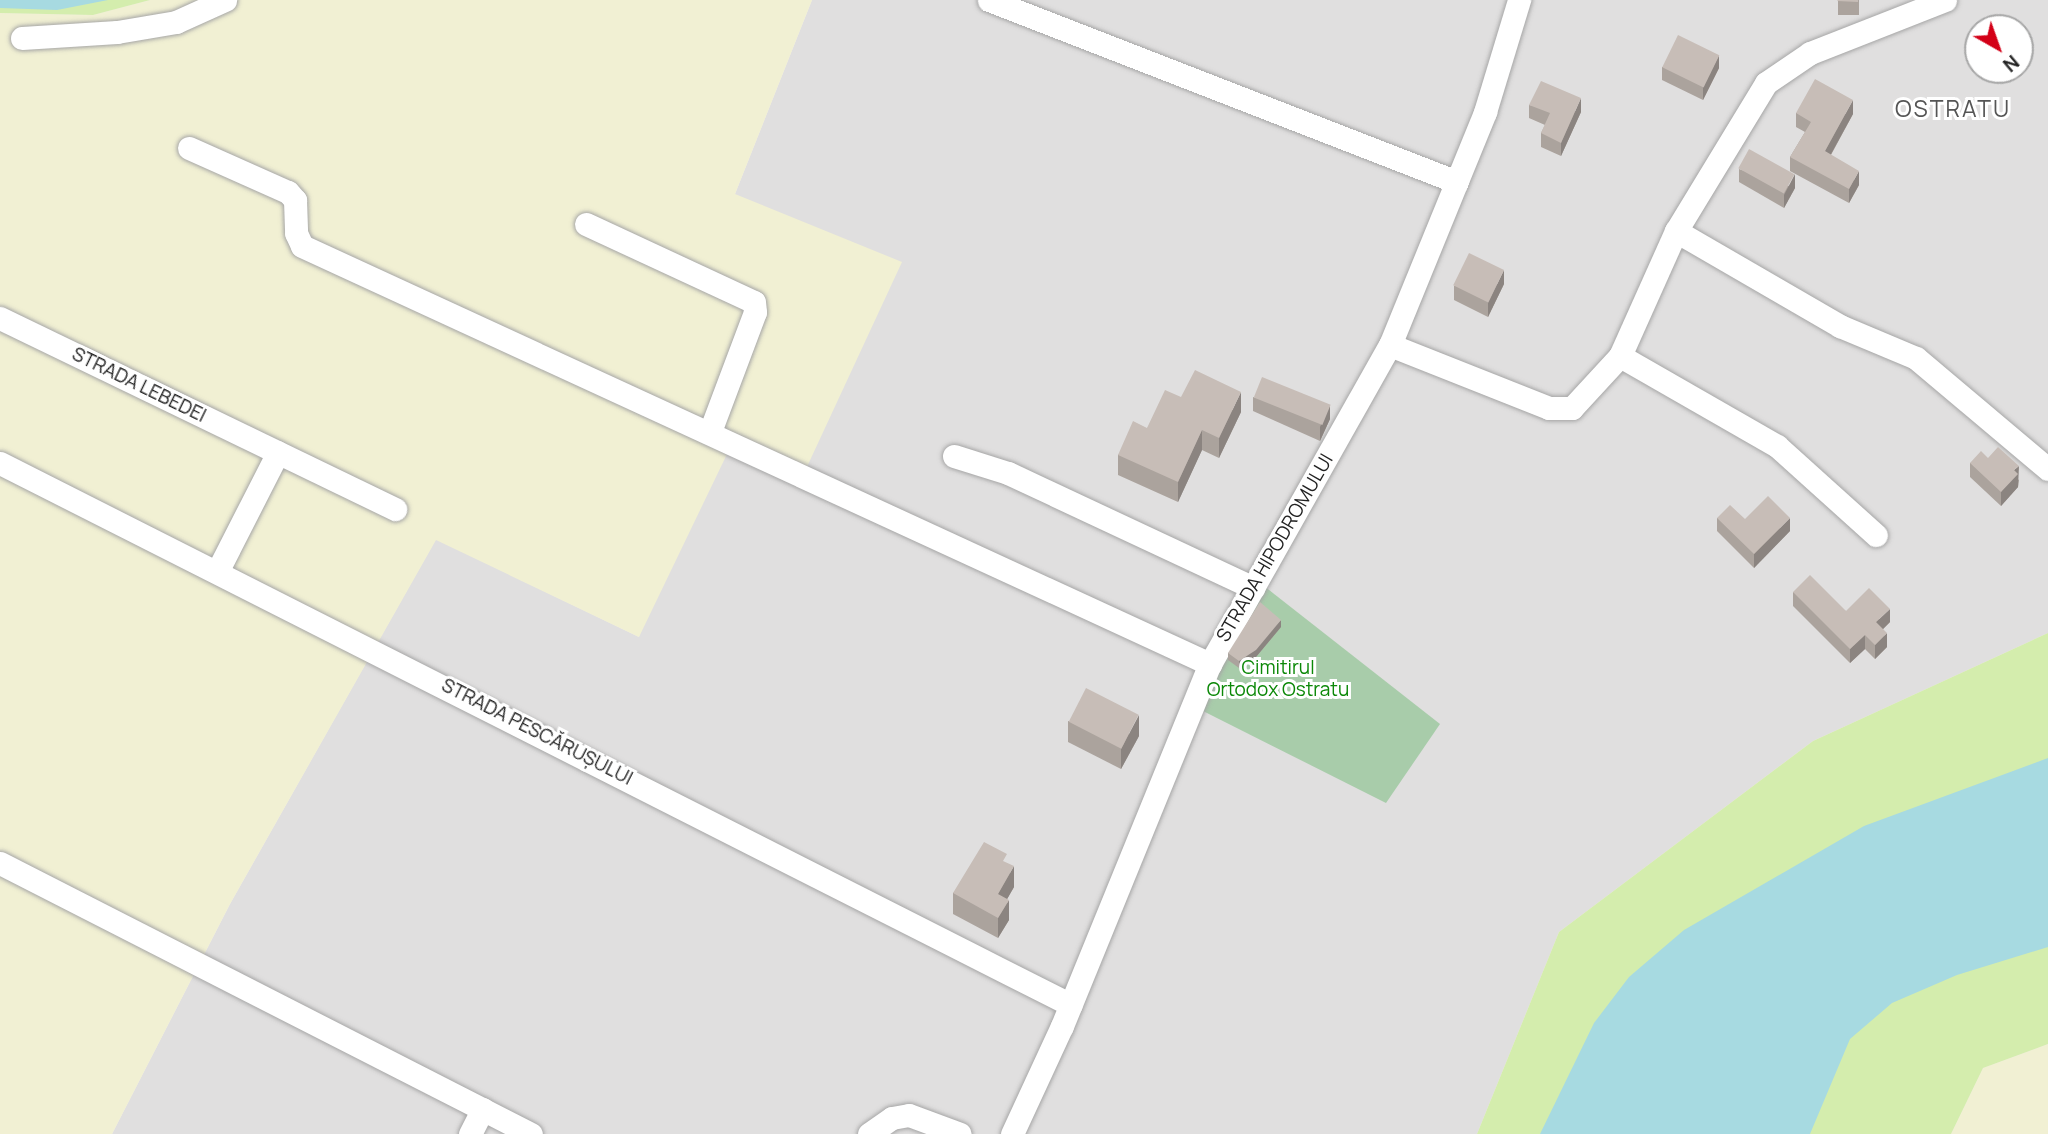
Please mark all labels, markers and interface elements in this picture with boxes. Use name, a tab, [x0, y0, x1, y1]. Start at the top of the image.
north arrow	[1964, 14, 2034, 84]
text: N	[1998, 49, 2025, 78]
district label: OSTRATU	[1896, 94, 2010, 122]
street label: STRADA LEBEDEI	[68, 343, 210, 427]
street label: STRADA HIPODROMULUI	[1212, 450, 1338, 646]
park label: Cimitirul Ortodox Ostratu	[1207, 657, 1349, 701]
street label: STRADA PESCĂRUȘULUI	[438, 674, 636, 790]

